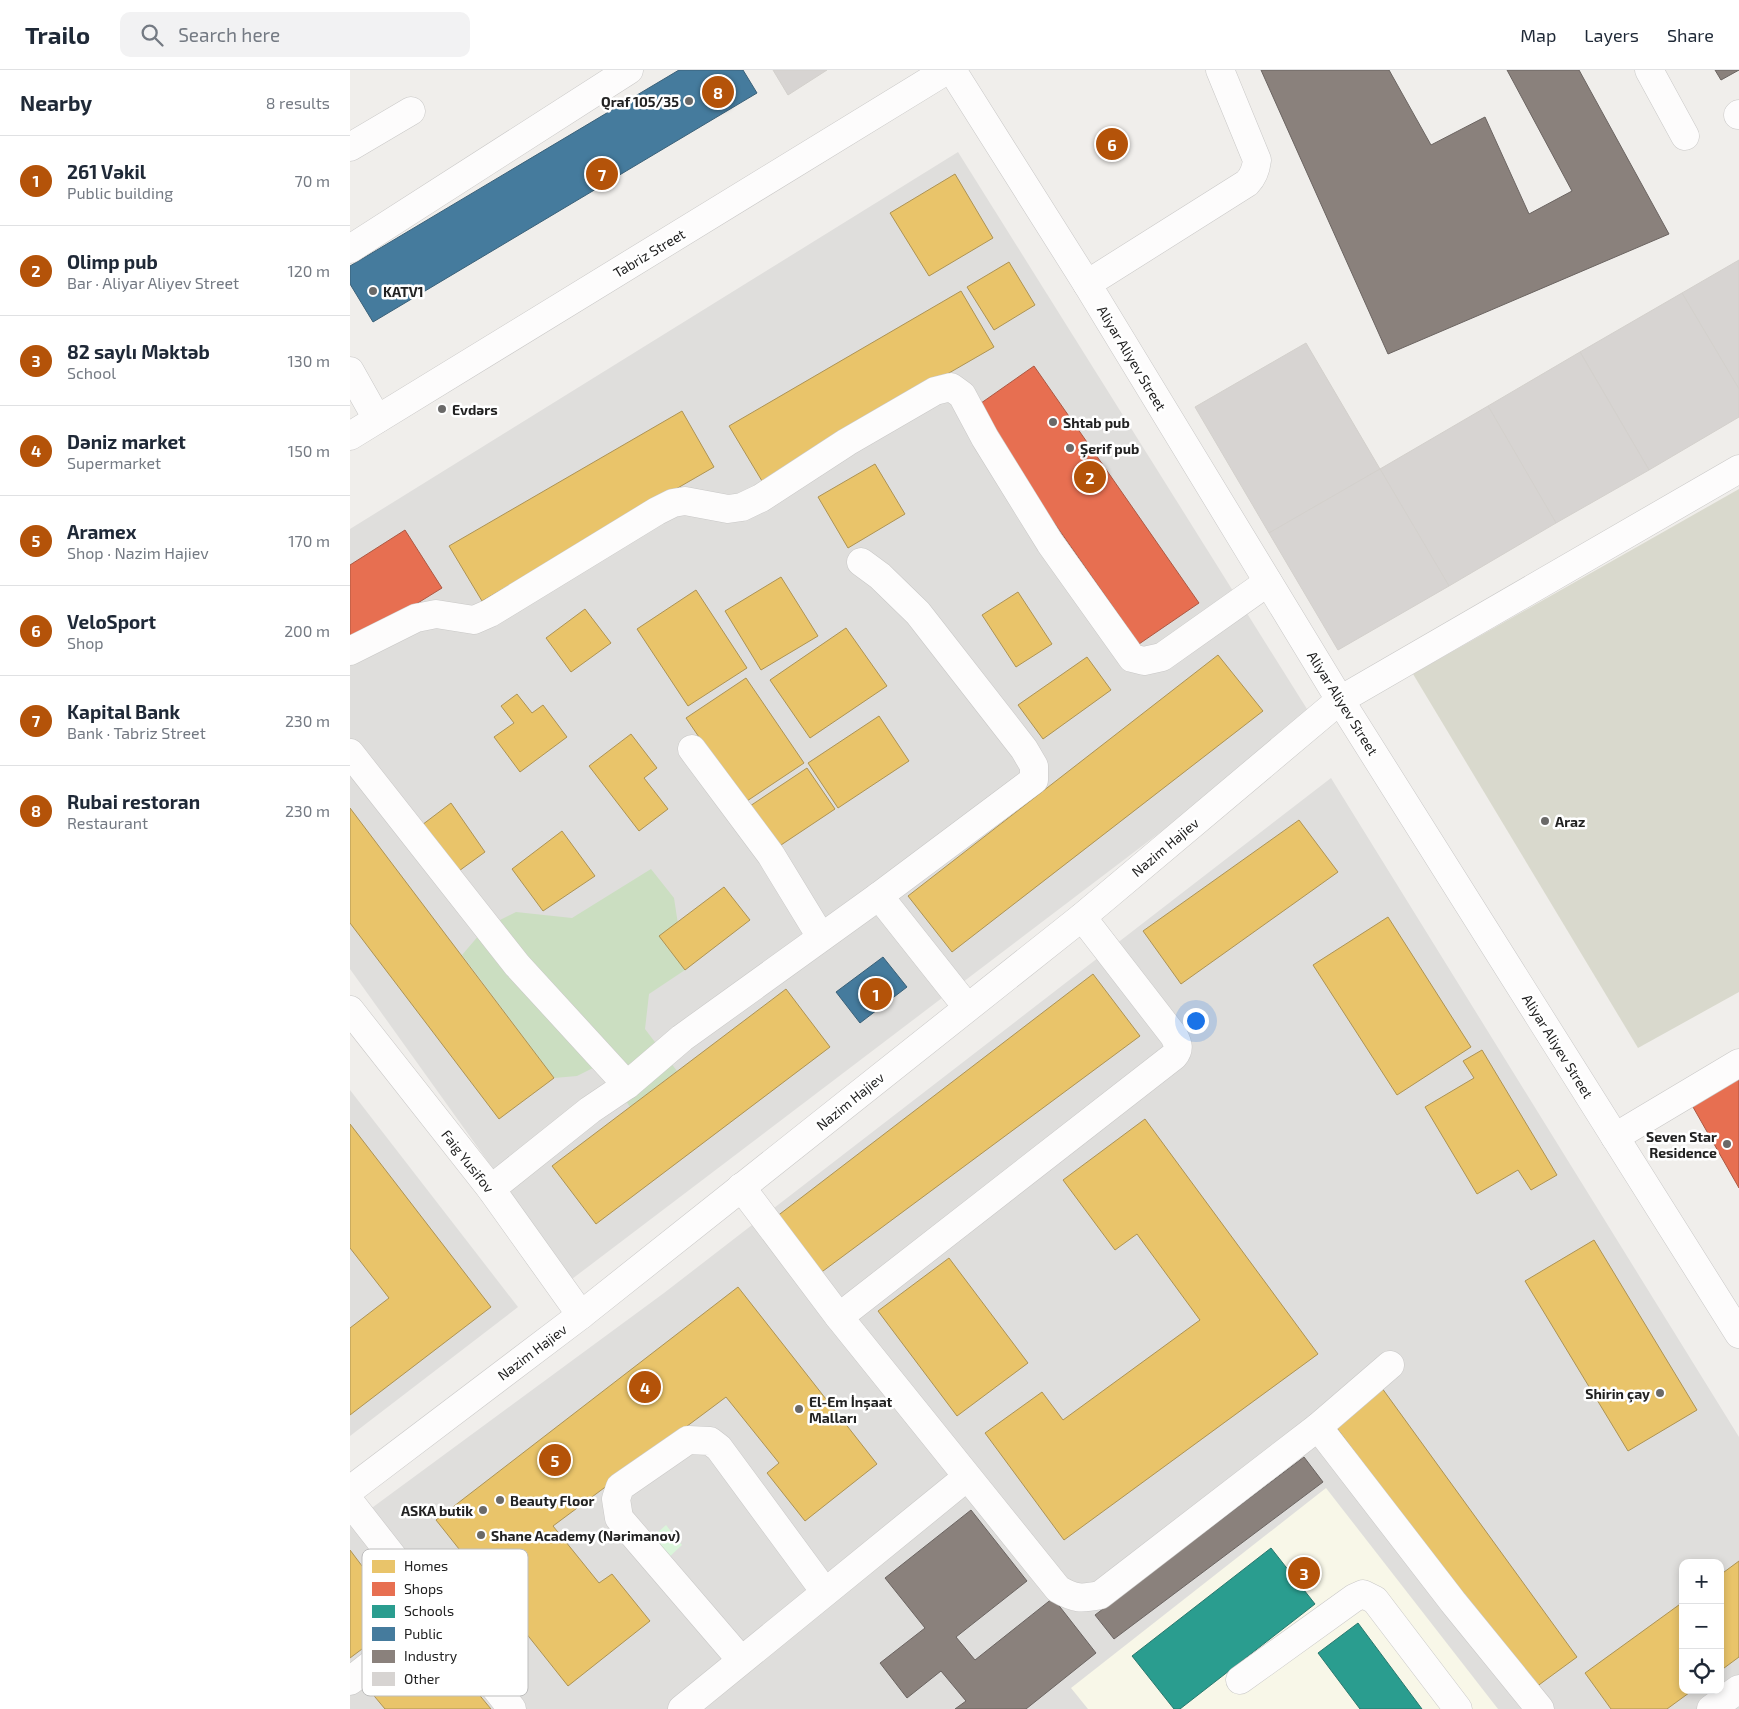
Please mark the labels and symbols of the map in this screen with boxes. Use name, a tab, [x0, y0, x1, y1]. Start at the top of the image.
pin: 8	[702, 73, 734, 111]
place label: Qraf 105/35	[601, 93, 679, 111]
marker: Qraf 105/35	[683, 95, 695, 107]
pin: 6	[1096, 125, 1128, 163]
pin: 7	[586, 155, 618, 193]
street label: Tabriz Street	[610, 225, 688, 281]
place label: KATV1	[383, 283, 424, 300]
marker: KATV1	[367, 285, 379, 297]
street label: Aliyar Aliyev Street	[1094, 302, 1170, 414]
place label: Evdərs	[452, 401, 498, 418]
marker: Evdərs	[436, 403, 448, 415]
place label: Shtab pub	[1063, 414, 1130, 431]
marker: Shtab pub	[1047, 416, 1059, 428]
place label: Şerif pub	[1080, 440, 1139, 458]
marker: Şerif pub	[1064, 442, 1076, 454]
pin: 2	[1074, 458, 1106, 496]
street label: Aliyar Aliyev Street	[1304, 648, 1382, 758]
place label: Araz	[1555, 813, 1585, 830]
street label: Nazim Hajiev	[1128, 814, 1202, 880]
marker: Araz	[1539, 815, 1551, 827]
pin: 1	[860, 975, 892, 1013]
street label: Aliyar Aliyev Street	[1519, 991, 1597, 1101]
your location	[1183, 1008, 1209, 1034]
street label: Nazim Hajiev	[813, 1068, 888, 1134]
street label: Faig Yusifov	[438, 1126, 498, 1196]
place label: Seven Star Residence	[1646, 1128, 1717, 1161]
marker: Seven Star Residence	[1721, 1138, 1733, 1150]
street label: Nazim Hajiev	[494, 1320, 571, 1384]
pin: 4	[629, 1368, 661, 1406]
place label: Shirin çay	[1585, 1385, 1650, 1403]
marker: Shirin çay	[1654, 1387, 1666, 1399]
place label: El-Em İnşaat Malları	[809, 1393, 893, 1426]
marker: El-Em İnşaat Malları	[793, 1403, 805, 1415]
pin: 5	[539, 1441, 571, 1479]
place label: Beauty Floor	[510, 1492, 594, 1509]
marker: Beauty Floor	[494, 1494, 506, 1506]
place label: ASKA butik	[401, 1502, 473, 1519]
marker: ASKA butik	[477, 1504, 489, 1516]
place label: Shane Academy (Nərimanov)	[491, 1527, 680, 1544]
marker: Shane Academy (Nərimanov)	[475, 1529, 487, 1541]
legend	[362, 1549, 528, 1696]
pin: 3	[1288, 1554, 1320, 1592]
text: Homes	[404, 1557, 448, 1574]
text: Shops	[404, 1580, 443, 1597]
text: Schools	[404, 1602, 454, 1619]
text: Public	[404, 1625, 443, 1642]
text: Industry	[404, 1647, 458, 1664]
text: Other	[404, 1670, 440, 1687]

